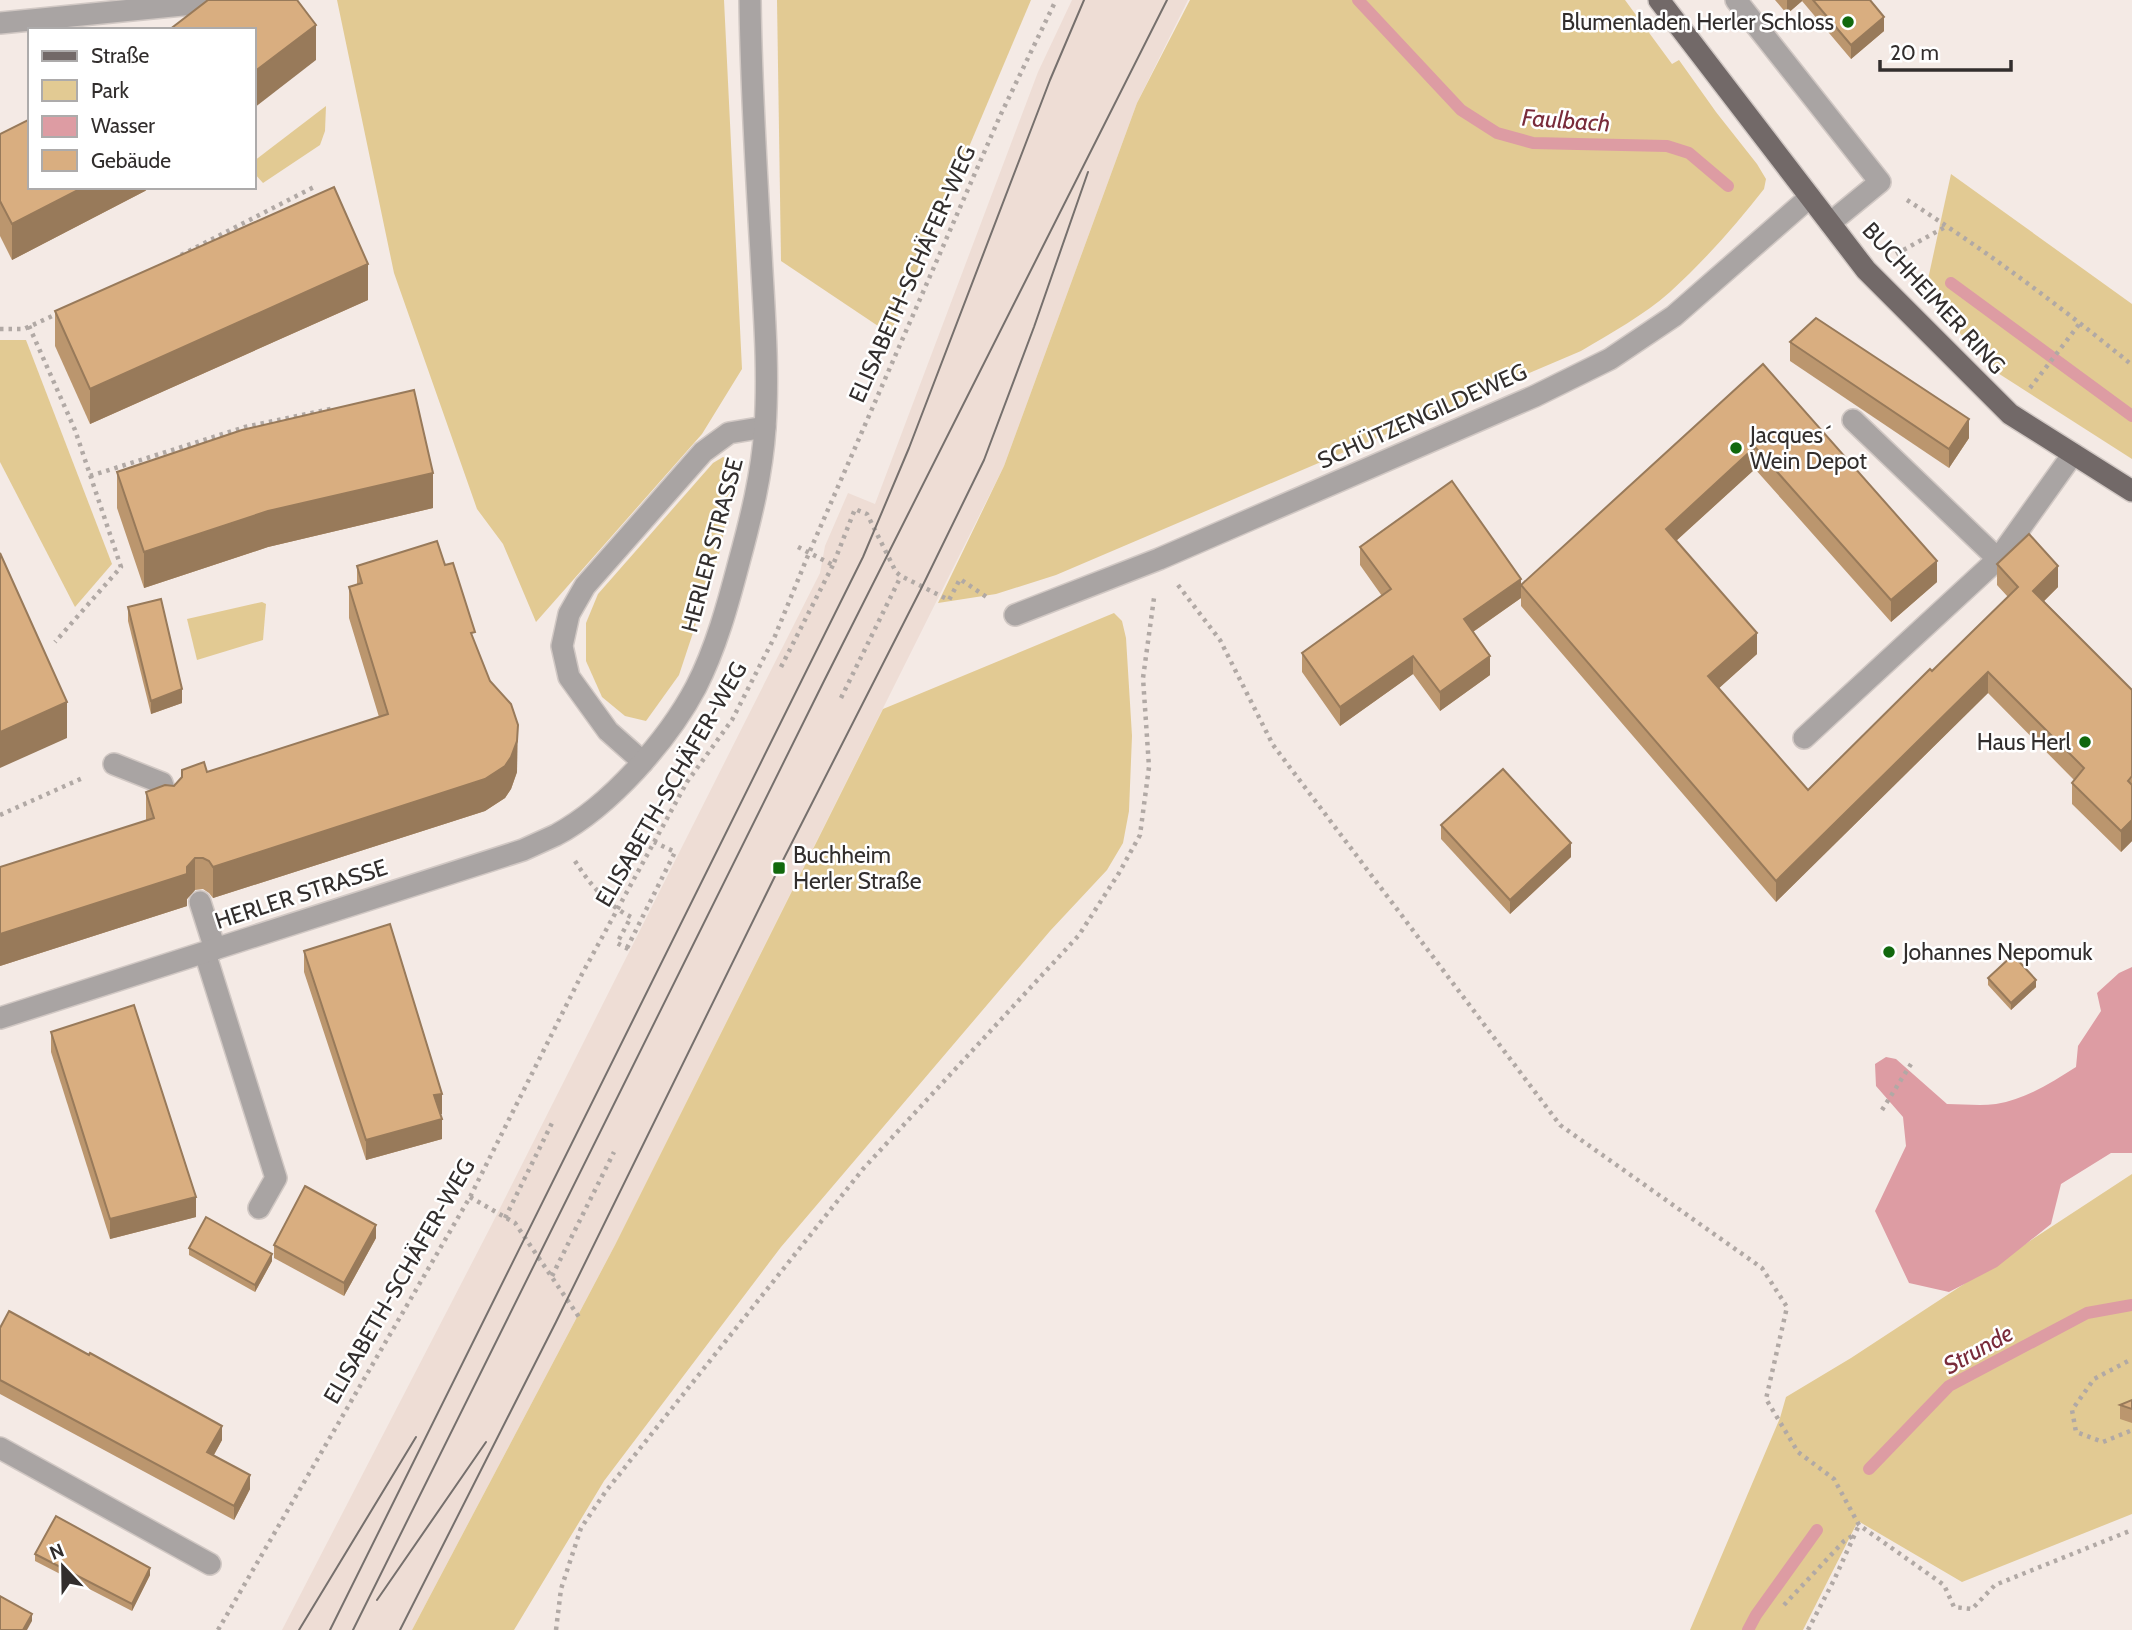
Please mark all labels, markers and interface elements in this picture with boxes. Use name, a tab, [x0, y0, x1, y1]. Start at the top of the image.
place label: Blumenladen Herler Schloss	[1561, 8, 1834, 36]
marker: Blumenladen Herler Schloss	[1840, 14, 1856, 30]
legend	[28, 28, 256, 189]
scale bar	[1880, 28, 2011, 72]
text: 20 m	[1890, 40, 1939, 65]
text: Straße	[91, 43, 150, 68]
text: Park	[91, 78, 129, 103]
water label: Faulbach	[1521, 102, 1611, 138]
text: Wasser	[91, 113, 155, 138]
street label: ELISABETH-SCHÄFER-WEG	[843, 141, 981, 407]
text: Gebäude	[91, 148, 171, 173]
street label: BUCHHEIMER RING	[1856, 216, 2012, 380]
street label: SCHÜTZENGILDEWEG	[1313, 357, 1531, 475]
place label: Jacques´ Wein Depot	[1749, 421, 1867, 475]
marker: Jacques´ Wein Depot	[1728, 440, 1744, 456]
street label: HERLER STRASSE	[675, 455, 749, 635]
street label: ELISABETH-SCHÄFER-WEG	[589, 657, 753, 911]
place label: Haus Herl	[1977, 728, 2072, 756]
marker: Haus Herl	[2077, 734, 2093, 750]
place label: Buchheim Herler Straße	[793, 841, 922, 895]
street label: HERLER STRASSE	[211, 853, 391, 935]
marker: Buchheim Herler Straße	[771, 860, 787, 876]
place label: Johannes Nepomuk	[1902, 938, 2093, 966]
marker: Johannes Nepomuk	[1881, 944, 1897, 960]
street label: ELISABETH-SCHÄFER-WEG	[317, 1154, 481, 1408]
water label: Strunde	[1938, 1318, 2018, 1380]
north arrow	[28, 1532, 98, 1602]
text: N	[46, 1539, 67, 1565]

